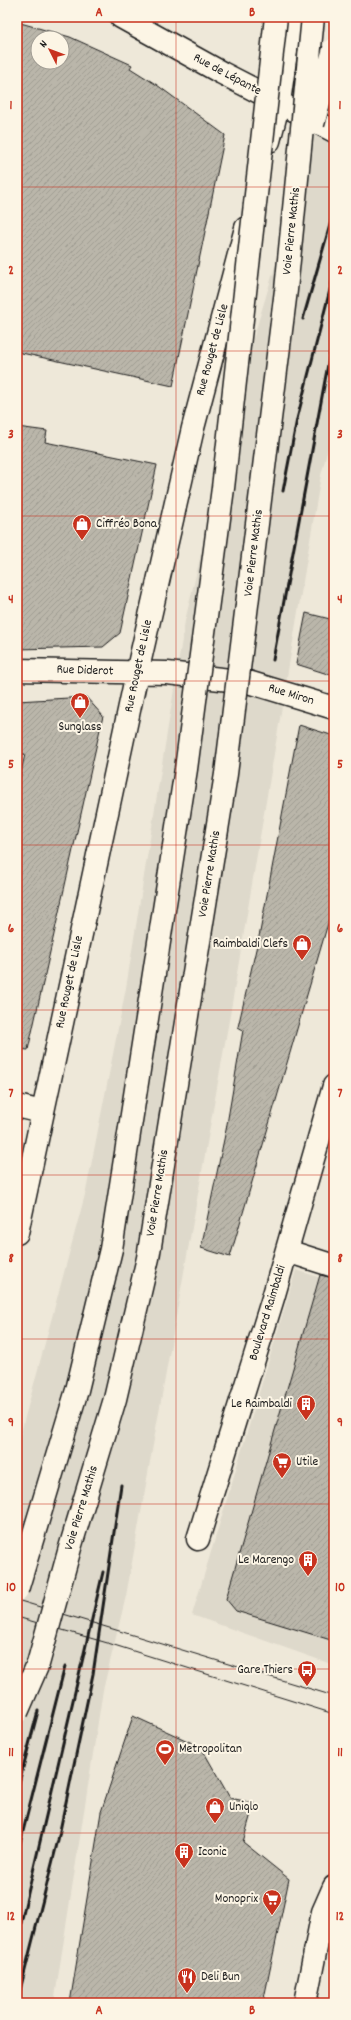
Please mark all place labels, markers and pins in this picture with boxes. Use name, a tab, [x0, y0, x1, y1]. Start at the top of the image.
shop icon: Ciffréo Bona	[71, 513, 93, 541]
place label: Ciffréo Bona	[96, 515, 158, 534]
shop icon: Sunglass	[69, 691, 91, 719]
place label: Sunglass	[58, 718, 102, 737]
shop icon: Raimbaldi Clefs	[291, 933, 313, 961]
place label: Raimbaldi Clefs	[213, 935, 288, 954]
building icon: Le Raimbaldi	[295, 1393, 317, 1421]
place label: Le Raimbaldi	[231, 1395, 293, 1414]
supermarket icon: Utile	[271, 1451, 293, 1479]
place label: Utile	[296, 1453, 319, 1472]
building icon: Le Marengo	[297, 1549, 319, 1577]
place label: Le Marengo	[238, 1551, 294, 1570]
bus stop icon: Gare Thiers	[296, 1659, 318, 1687]
place label: Gare Thiers	[237, 1661, 293, 1680]
sports icon: Metropolitan	[154, 1738, 176, 1766]
place label: Metropolitan	[179, 1740, 242, 1759]
shop icon: Uniqlo	[204, 1796, 226, 1824]
place label: Uniqlo	[229, 1798, 259, 1817]
building icon: Iconic	[173, 1841, 195, 1869]
place label: Iconic	[198, 1843, 227, 1862]
supermarket icon: Monoprix	[261, 1888, 283, 1916]
place label: Monoprix	[215, 1890, 258, 1909]
restaurant icon: Deli Bun	[176, 1966, 198, 1994]
place label: Deli Bun	[201, 1968, 240, 1987]

